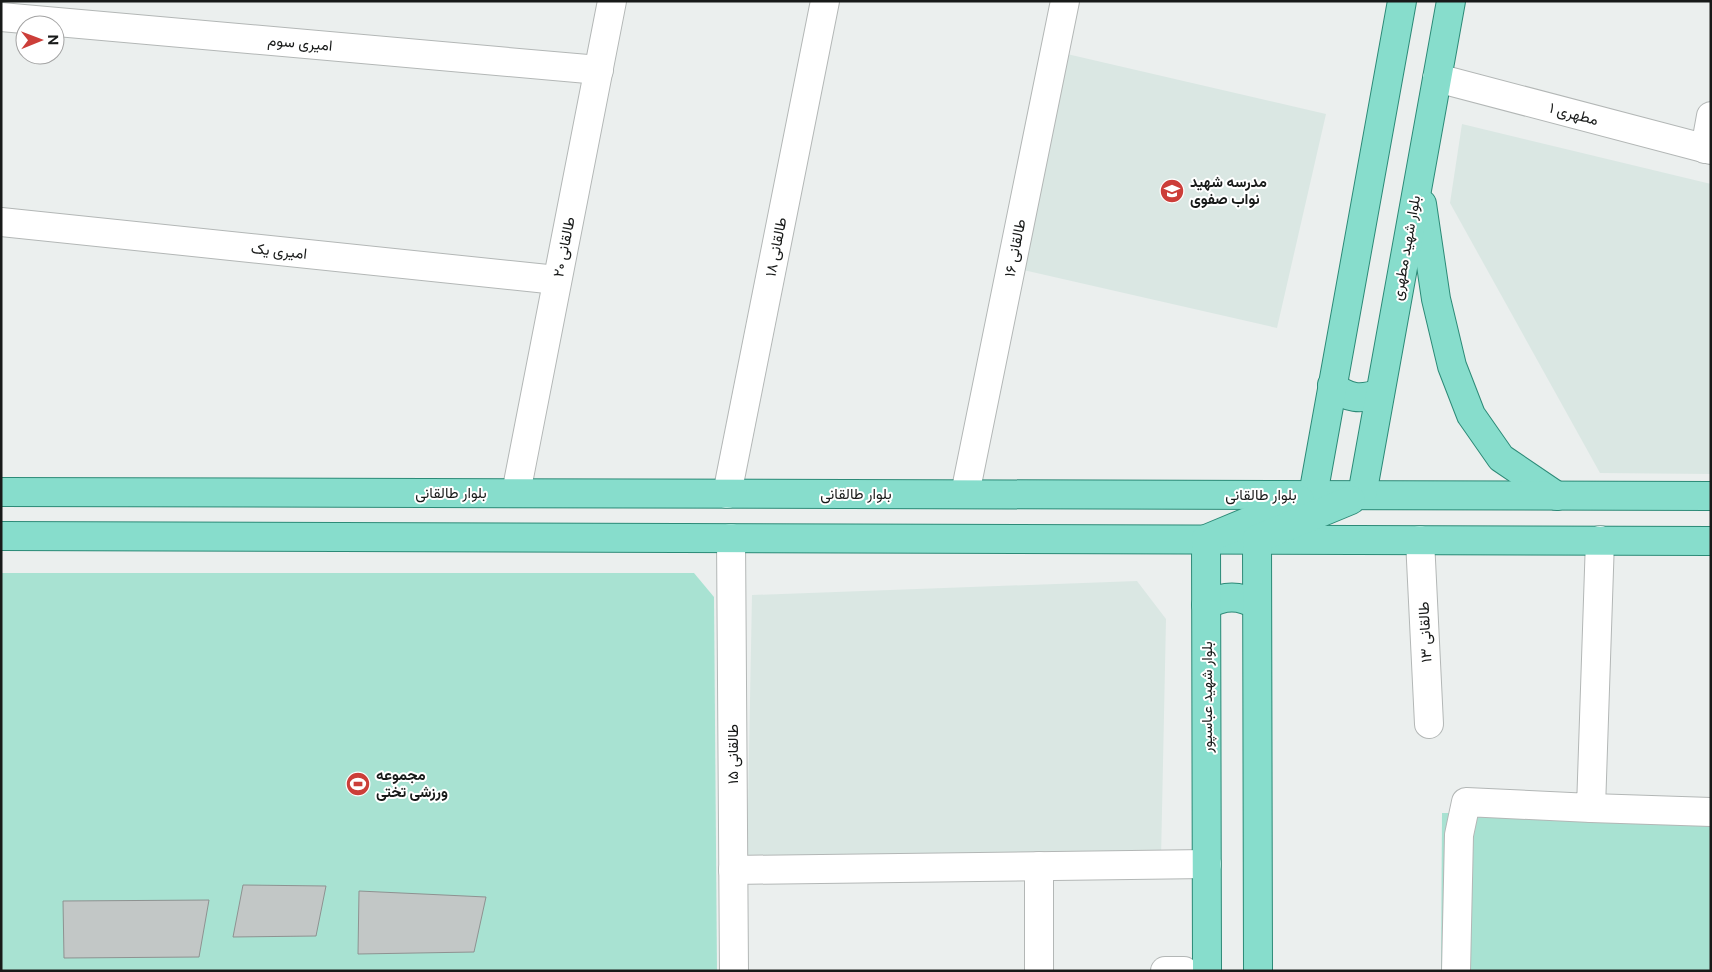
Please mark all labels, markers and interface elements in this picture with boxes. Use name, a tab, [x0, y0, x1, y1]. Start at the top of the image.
north arrow	[15, 15, 65, 65]
street label: امیری سوم	[267, 31, 333, 56]
text: N	[45, 34, 61, 45]
street label: مطهری ۱	[1547, 99, 1600, 130]
place label: مدرسه شهید نواب صفوی	[1190, 173, 1267, 208]
school or university icon: مدرسه شهید نواب صفوی	[1159, 178, 1185, 204]
street label: بلوار شهید مطهری	[1388, 194, 1425, 302]
street label: طالقانی ۲۰	[549, 215, 580, 279]
street label: طالقانی ۱۸	[761, 216, 792, 278]
street label: طالقانی ۱۶	[1001, 217, 1030, 279]
street label: امیری یک	[250, 239, 308, 264]
street label: بلوار طالقانی	[415, 484, 487, 503]
street label: بلوار طالقانی	[820, 485, 892, 504]
street label: بلوار طالقانی	[1225, 486, 1297, 505]
street label: طالقانی ۱۳	[1414, 601, 1437, 663]
street label: بلوار شهید عباسپور	[1198, 641, 1217, 754]
street label: طالقانی ۱۵	[724, 724, 743, 784]
place label: مجموعه ورزشی تختی	[376, 766, 448, 801]
sports icon: مجموعه ورزشی تختی	[345, 771, 371, 797]

